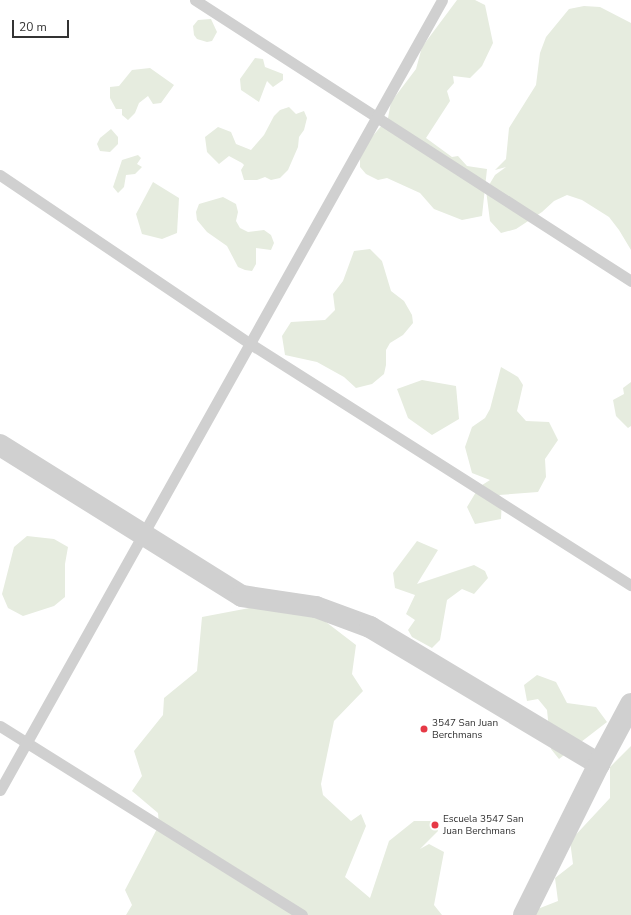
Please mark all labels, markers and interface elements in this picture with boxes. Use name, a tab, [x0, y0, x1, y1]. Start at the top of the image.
scale bar	[14, 12, 71, 38]
text: 20 m	[19, 19, 47, 35]
place label: 3547 San Juan Berchmans	[432, 717, 498, 740]
marker: 3547 San Juan Berchmans	[419, 724, 429, 734]
place label: Escuela 3547 San Juan Berchmans	[443, 813, 524, 836]
marker: Escuela 3547 San Juan Berchmans	[430, 820, 440, 830]

